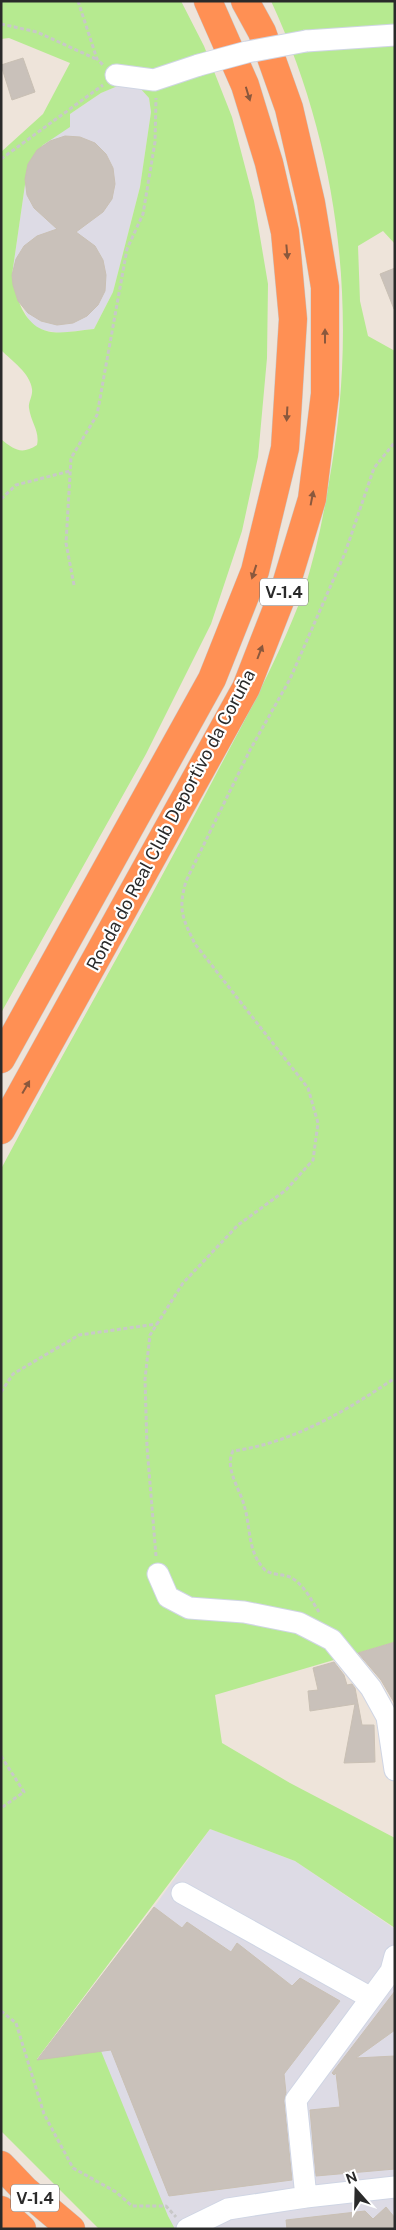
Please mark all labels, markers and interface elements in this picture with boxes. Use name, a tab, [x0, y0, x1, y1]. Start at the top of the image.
one-way arrow	[245, 87, 253, 102]
one-way arrow	[283, 244, 291, 260]
one-way arrow	[321, 328, 329, 344]
one-way arrow	[283, 406, 291, 422]
one-way arrow	[308, 490, 316, 505]
one-way arrow	[250, 565, 257, 580]
road number: V-1.4	[260, 578, 308, 606]
one-way arrow	[256, 644, 264, 659]
street label: Ronda do Real Club Deportivo da Coruña	[82, 666, 259, 974]
one-way arrow	[21, 1081, 30, 1094]
north arrow	[331, 2165, 381, 2215]
text: N	[344, 2168, 359, 2187]
road number: V-1.4	[11, 2184, 59, 2212]

